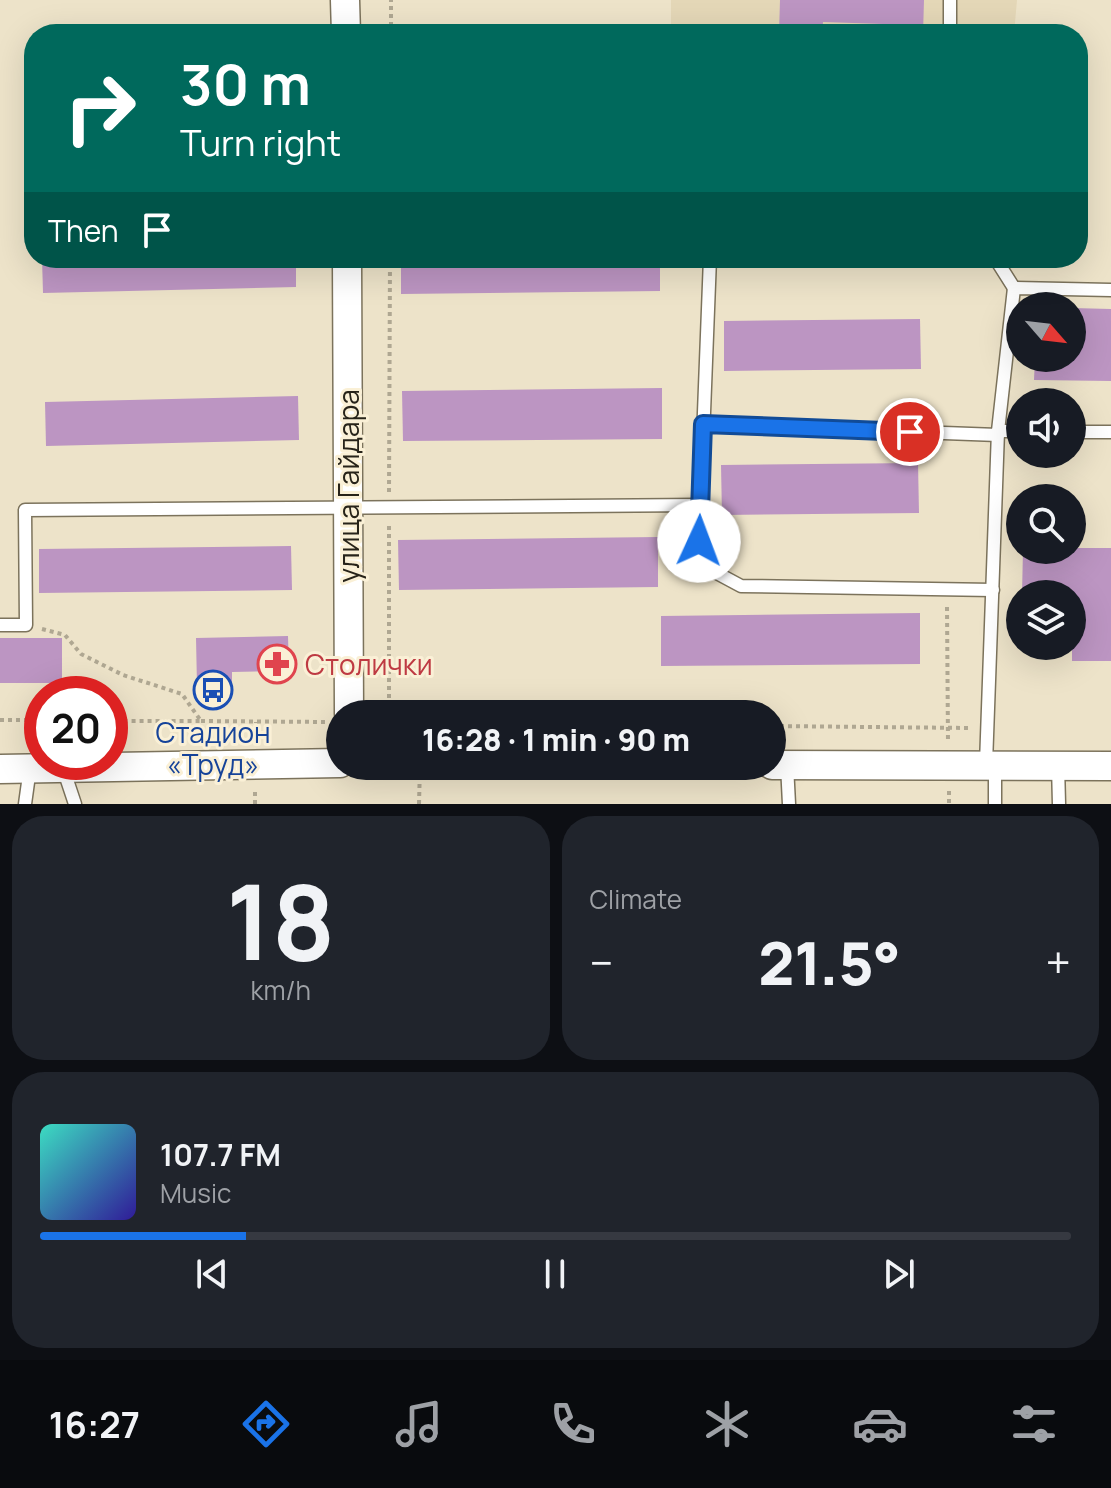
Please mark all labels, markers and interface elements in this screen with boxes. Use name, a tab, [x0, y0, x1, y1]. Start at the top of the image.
text: 30 m	[180, 45, 311, 122]
icon: right	[48, 56, 152, 160]
text: Turn right	[180, 118, 341, 167]
icon: arrive	[135, 208, 179, 252]
text: Then	[48, 210, 119, 251]
north arrow	[1006, 292, 1086, 372]
map controls	[1006, 292, 1086, 660]
button: sound	[1006, 388, 1086, 468]
street label: улица Гайдара	[329, 389, 367, 583]
pin	[876, 398, 944, 466]
icon: arrive	[888, 410, 932, 454]
button: search	[1006, 484, 1086, 564]
position arrow	[657, 499, 741, 583]
button: layers	[1006, 580, 1086, 660]
pharmacy icon: Столички	[256, 643, 298, 685]
place label: Столички	[305, 645, 433, 683]
bus stop icon: Стадион «Труд»	[192, 669, 234, 711]
speed limit sign: 20	[24, 676, 128, 780]
place label: Стадион «Труд»	[155, 713, 271, 783]
text: 16:28 · 1 min · 90 m	[422, 719, 690, 760]
text: 18	[226, 849, 335, 991]
text: Climate	[590, 881, 682, 917]
text: 21.5°	[758, 921, 901, 1003]
text: −	[590, 932, 613, 992]
text: +	[1046, 932, 1071, 992]
text: km/h	[251, 972, 311, 1008]
text: 107.7 FM	[160, 1134, 281, 1175]
text: Music	[160, 1175, 231, 1211]
icon: previous	[190, 1252, 234, 1296]
icon: pause	[533, 1252, 577, 1296]
icon: next	[877, 1252, 921, 1296]
icon: directions	[238, 1396, 294, 1452]
icon: music	[391, 1396, 447, 1452]
icon: phone	[545, 1396, 601, 1452]
icon: climate	[699, 1396, 755, 1452]
icon: car	[852, 1396, 908, 1452]
icon: filters	[1006, 1396, 1062, 1452]
text: 16:27	[49, 1400, 140, 1449]

